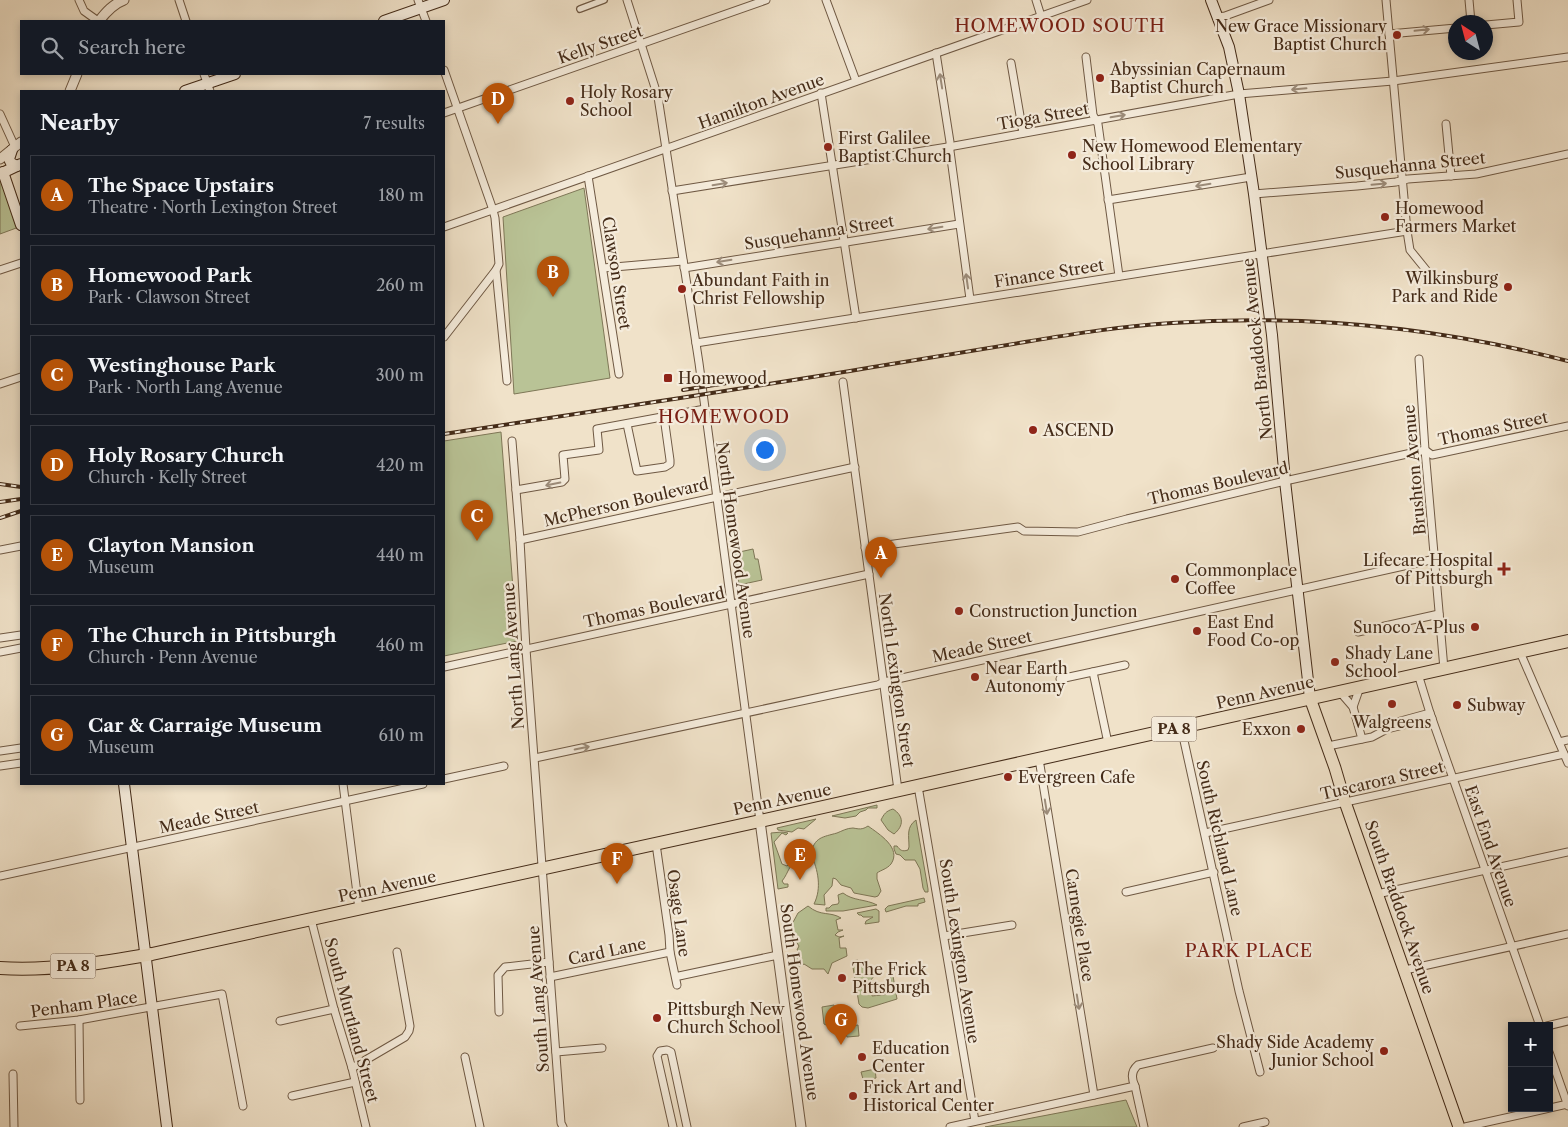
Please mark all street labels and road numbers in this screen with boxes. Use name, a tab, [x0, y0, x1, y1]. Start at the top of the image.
street label: Kelly Street	[555, 20, 645, 68]
street label: Hamilton Avenue	[695, 69, 827, 133]
street label: Tioga Street	[996, 98, 1091, 134]
street label: Susquehanna Street	[1334, 147, 1487, 183]
street label: Susquehanna Street	[743, 210, 896, 254]
street label: Clawson Street	[598, 215, 636, 331]
street label: Finance Street	[993, 254, 1106, 292]
street label: North Braddock Avenue	[1238, 257, 1276, 441]
street label: Brushton Avenue	[1398, 404, 1430, 536]
street label: Thomas Street	[1436, 407, 1550, 449]
street label: North Homewood Avenue	[712, 440, 760, 640]
street label: Thomas Boulevard	[1146, 457, 1290, 509]
street label: McPherson Boulevard	[542, 473, 711, 531]
street label: North Lang Avenue	[498, 582, 528, 730]
street label: Thomas Boulevard	[582, 582, 727, 632]
street label: North Lexington Street	[875, 592, 919, 769]
street label: Meade Street	[930, 626, 1034, 666]
street label: Penn Avenue	[1214, 671, 1316, 713]
road number: PA 8	[1152, 716, 1196, 742]
street label: Tuscarora Street	[1318, 756, 1446, 804]
street label: South Richland Lane	[1192, 758, 1248, 918]
street label: Penn Avenue	[731, 779, 833, 819]
street label: East End Avenue	[1461, 782, 1521, 910]
street label: Meade Street	[157, 797, 261, 837]
street label: South Braddock Avenue	[1361, 817, 1439, 997]
street label: South Lexington Avenue	[936, 857, 984, 1045]
street label: Penn Avenue	[336, 866, 438, 906]
street label: Carnegie Place	[1061, 867, 1099, 983]
street label: Osage Lane	[663, 868, 695, 958]
street label: South Homewood Avenue	[776, 902, 824, 1102]
street label: South Lang Avenue	[523, 925, 553, 1073]
street label: Card Lane	[566, 933, 648, 969]
street label: South Murtland Street	[320, 935, 384, 1105]
road number: PA 8	[50, 954, 96, 978]
street label: Penham Place	[29, 987, 139, 1021]

